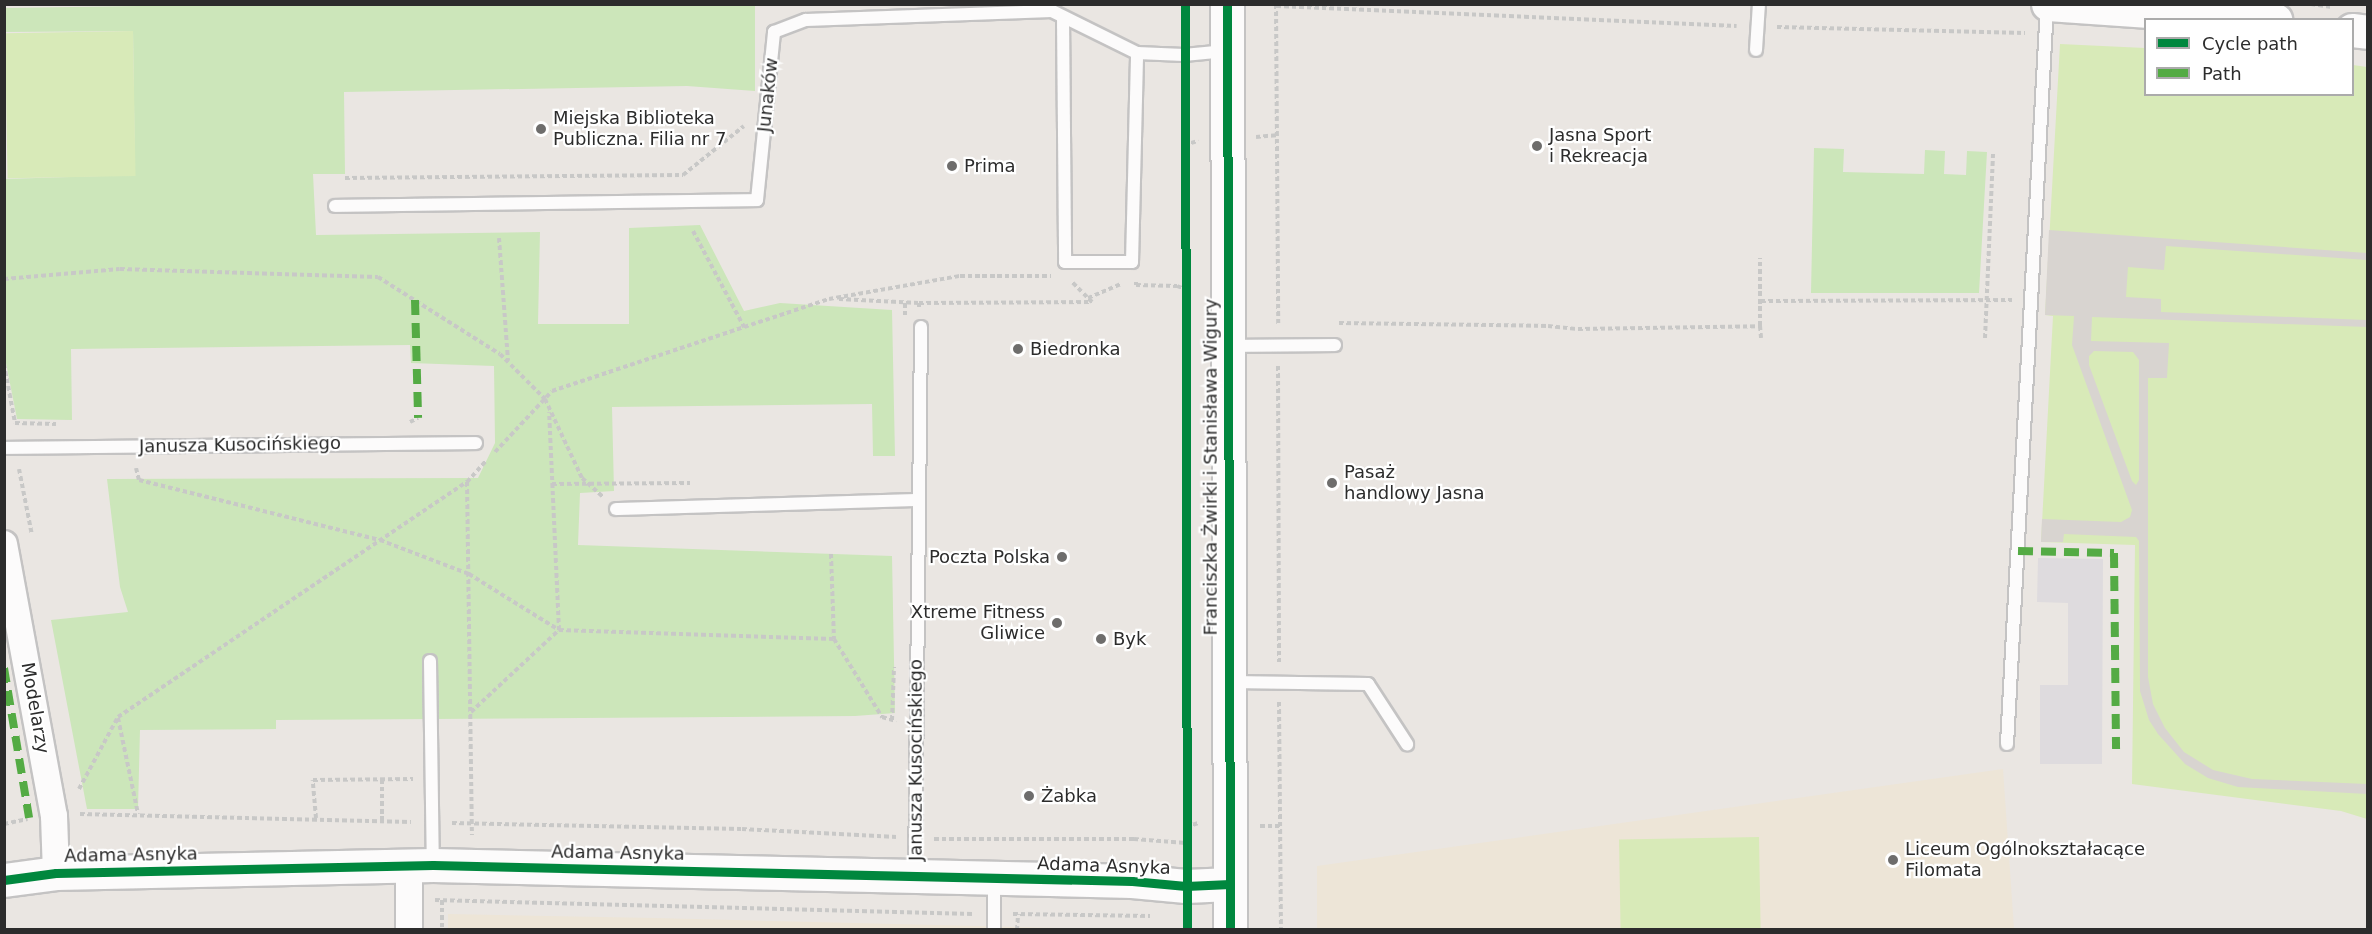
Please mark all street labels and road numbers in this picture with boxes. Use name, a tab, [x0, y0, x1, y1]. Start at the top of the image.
street label: Junaków	[753, 57, 783, 133]
street label: Franciszka Żwirki i Stanisława Wigury	[1200, 299, 1222, 635]
street label: Janusza Kusocińskiego	[139, 432, 341, 458]
street label: Janusza Kusocińskiego	[905, 659, 927, 861]
street label: Modelarzy	[16, 661, 54, 755]
street label: Adama Asnyka	[551, 841, 685, 865]
street label: Adama Asnyka	[64, 843, 198, 867]
street label: Adama Asnyka	[1037, 853, 1171, 879]

